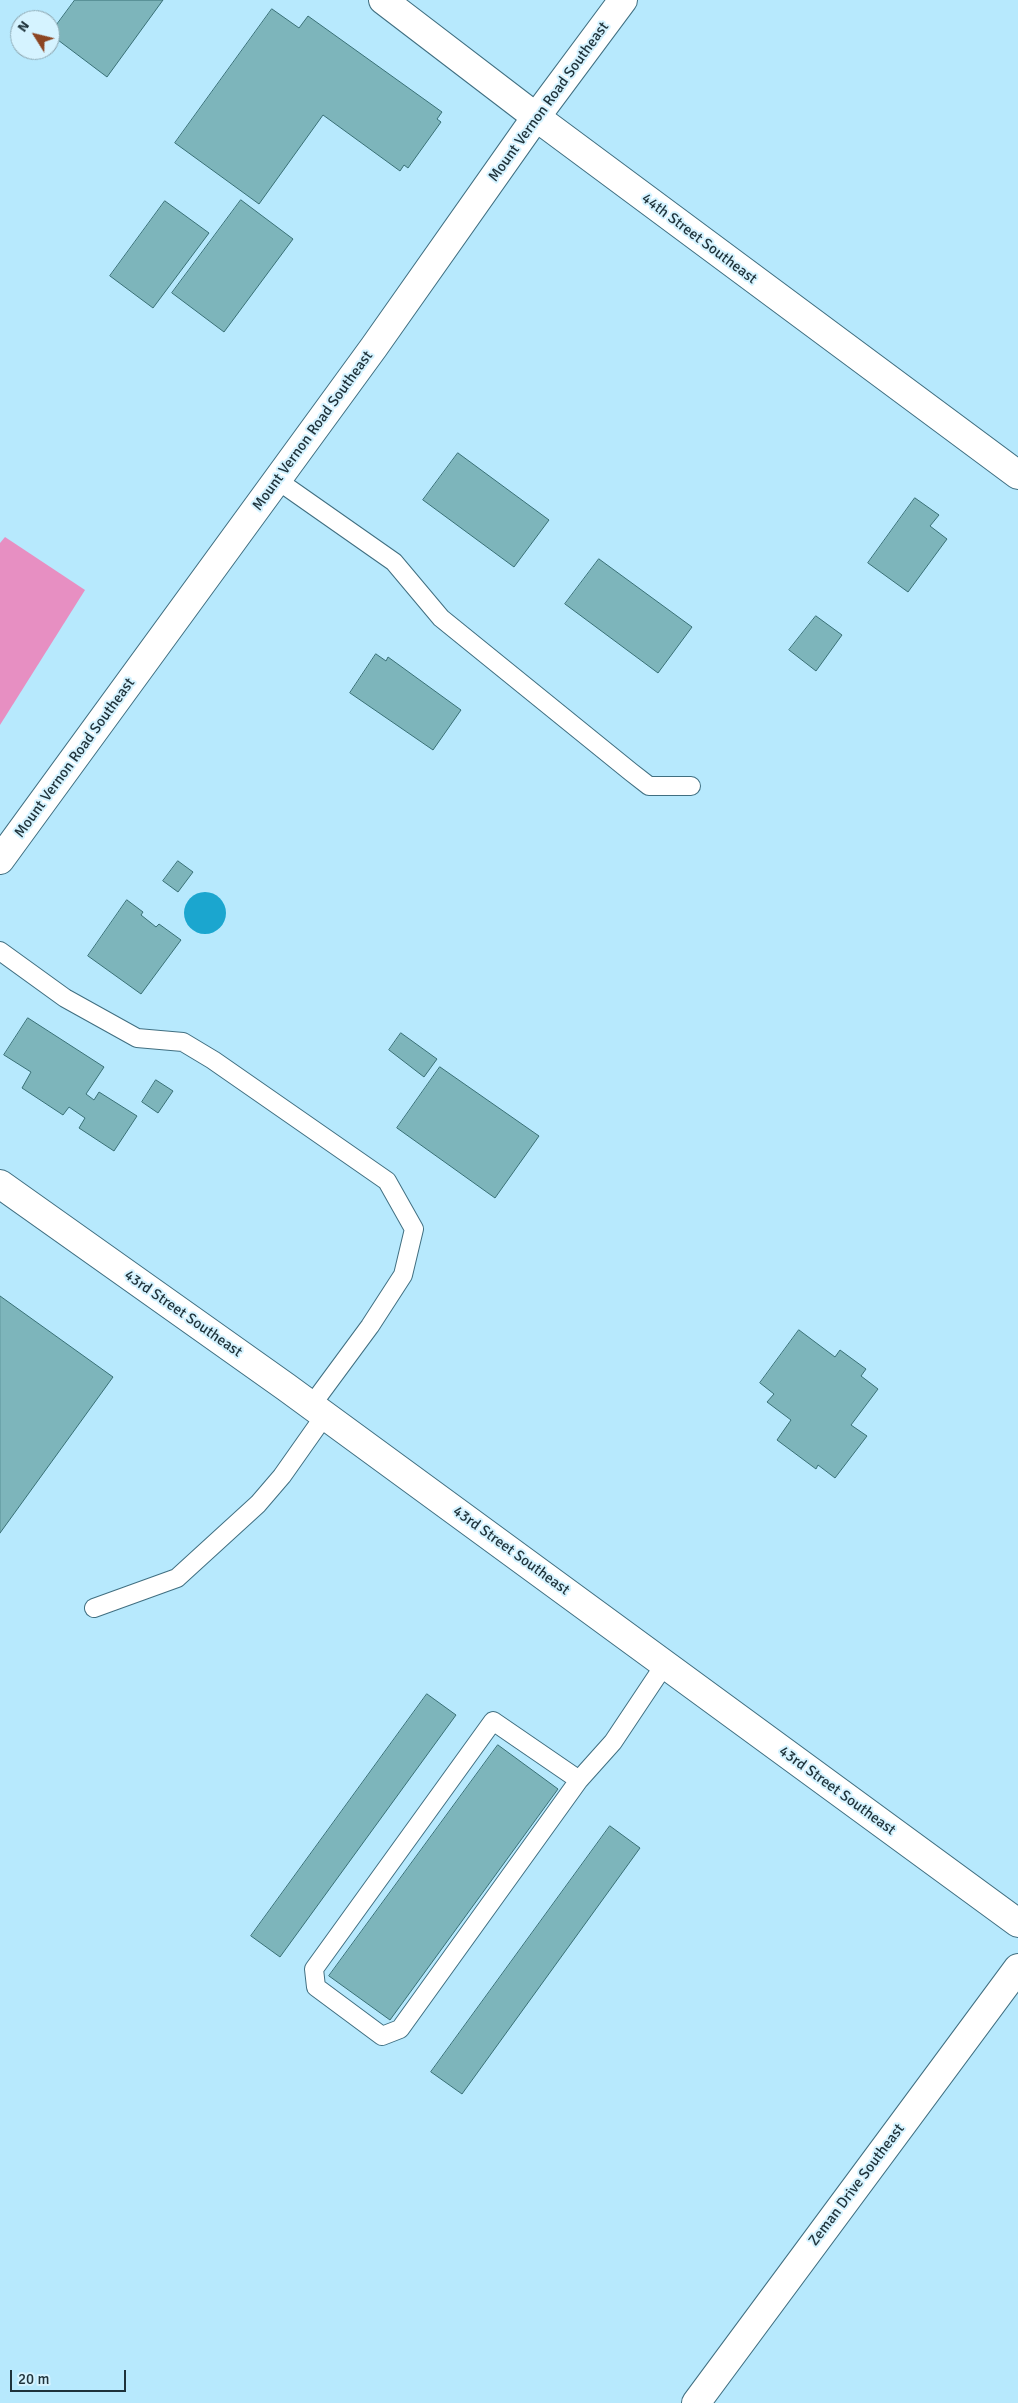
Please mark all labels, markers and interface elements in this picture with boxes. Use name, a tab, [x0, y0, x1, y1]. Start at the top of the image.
north arrow	[10, 10, 60, 60]
text: N	[14, 18, 33, 35]
street label: Mount Vernon Road Southeast	[485, 19, 613, 185]
street label: 44th Street Southeast	[638, 190, 760, 288]
street label: Mount Vernon Road Southeast	[249, 348, 377, 514]
street label: Mount Vernon Road Southeast	[11, 675, 139, 841]
street label: 43rd Street Southeast	[121, 1267, 245, 1361]
street label: 43rd Street Southeast	[449, 1503, 573, 1599]
street label: 43rd Street Southeast	[775, 1743, 899, 1839]
street label: Zeman Drive Southeast	[805, 2120, 909, 2250]
scale bar	[12, 2360, 129, 2392]
text: 20 m	[18, 2370, 49, 2388]

